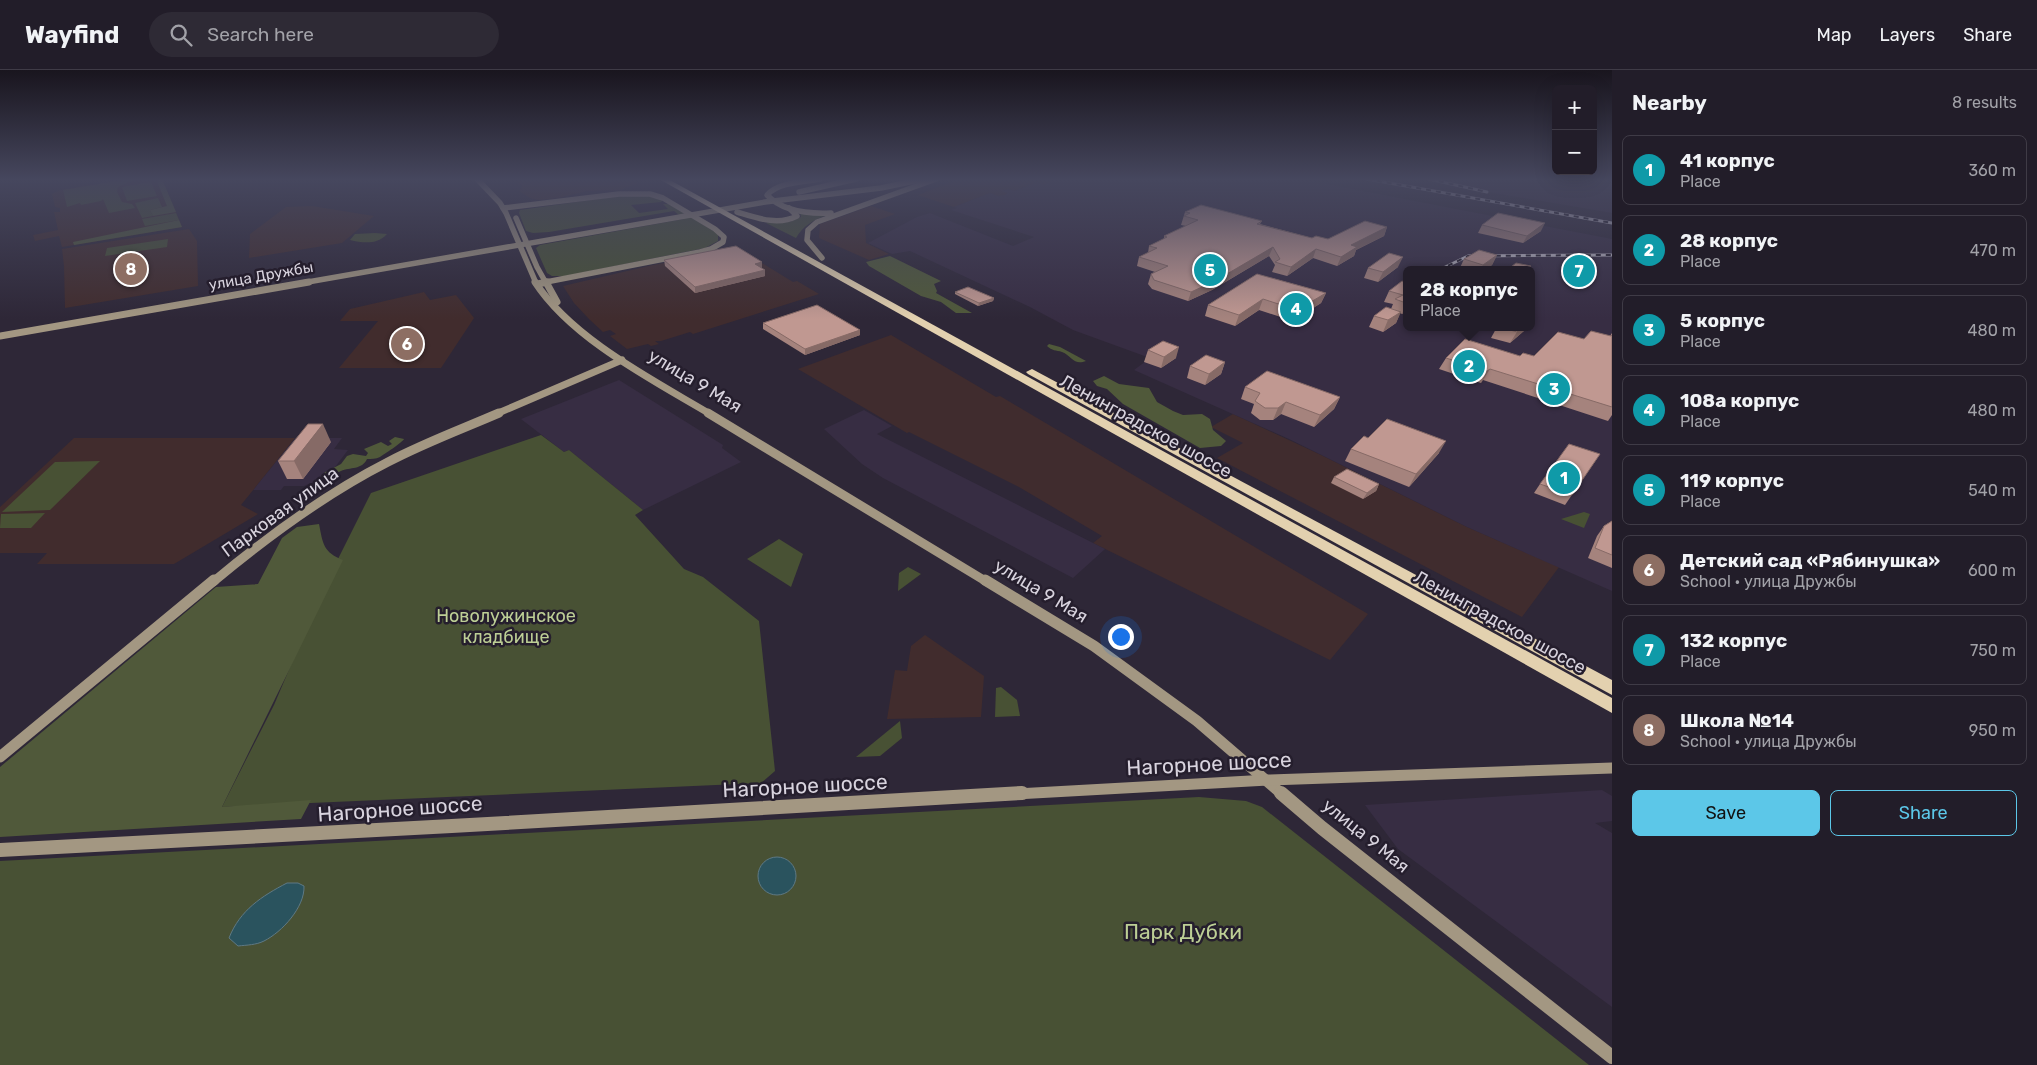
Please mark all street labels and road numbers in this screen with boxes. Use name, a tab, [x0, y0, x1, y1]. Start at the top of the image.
street label: улица Дружбы	[207, 258, 315, 294]
street label: улица 9 Мая	[644, 344, 746, 418]
street label: Ленинградское шоссе	[1056, 370, 1236, 482]
street label: Парковая улица	[217, 462, 343, 562]
street label: улица 9 Мая	[990, 554, 1092, 628]
street label: Ленинградское шоссе	[1410, 566, 1590, 678]
street label: Нагорное шоссе	[1126, 747, 1292, 780]
street label: Нагорное шоссе	[722, 769, 888, 802]
street label: Нагорное шоссе	[317, 790, 483, 827]
street label: улица 9 Мая	[1318, 794, 1414, 878]

